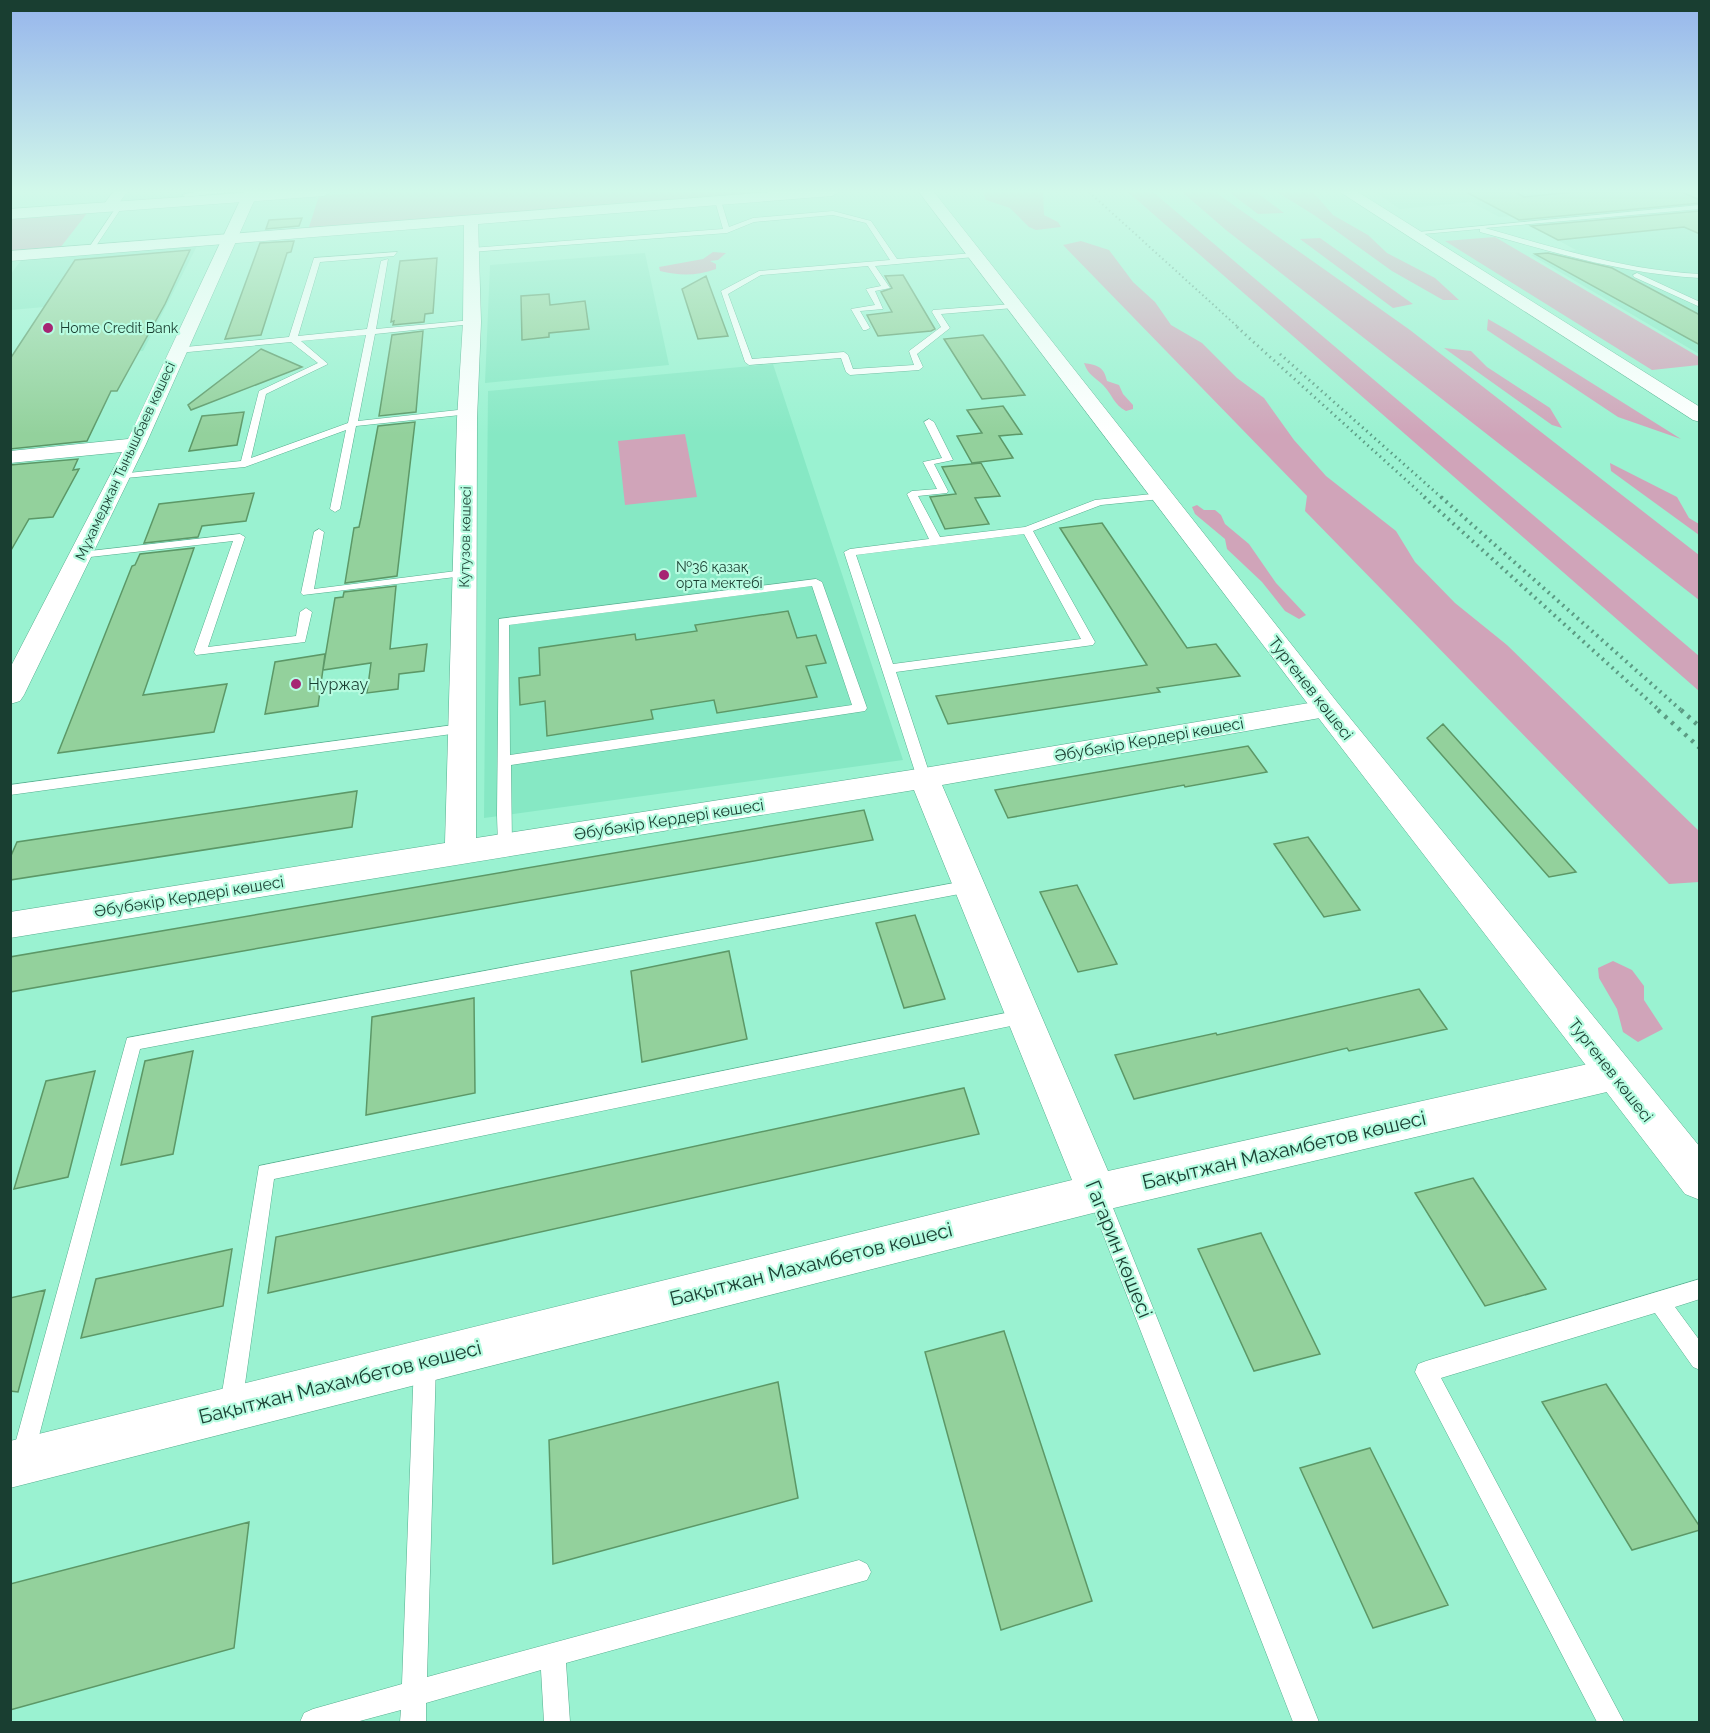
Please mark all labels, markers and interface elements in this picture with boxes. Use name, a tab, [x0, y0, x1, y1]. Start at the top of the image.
place label: Home Credit Bank	[60, 320, 179, 336]
marker: Home Credit Bank	[41, 321, 55, 335]
street label: Мұхамеджан Тынышбаев көшесі	[72, 359, 178, 563]
street label: Кутузов көшесі	[456, 486, 474, 588]
place label: №36 қазақ орта мектебі	[676, 559, 763, 591]
marker: №36 қазақ орта мектебі	[657, 568, 671, 582]
street label: Тургенев көшесі	[1264, 633, 1357, 744]
place label: Нуржау	[308, 675, 368, 694]
marker: Нуржау	[289, 677, 303, 691]
street label: Әбубәкір Кердері көшесі	[1053, 713, 1245, 765]
street label: Әбубәкір Кердері көшесі	[573, 795, 765, 844]
street label: Әбубәкір Кердері көшесі	[93, 872, 285, 921]
street label: Тургенев көшесі	[1564, 1015, 1657, 1126]
street label: Бақытжан Махамбетов көшесі	[1140, 1106, 1428, 1194]
street label: Гагарин көшесі	[1081, 1177, 1157, 1321]
street label: Бақытжан Махамбетов көшесі	[667, 1217, 955, 1311]
street label: Бақытжан Махамбетов көшесі	[196, 1335, 484, 1429]

